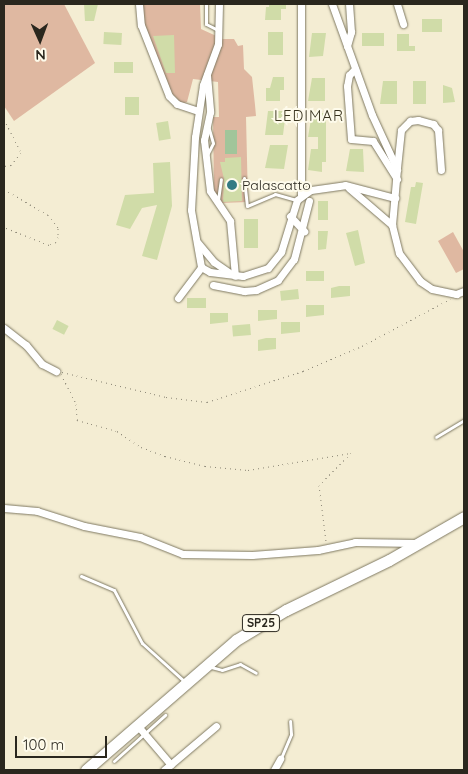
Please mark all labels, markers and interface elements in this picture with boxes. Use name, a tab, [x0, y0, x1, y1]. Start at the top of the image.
north arrow	[15, 15, 65, 65]
text: N	[35, 46, 46, 64]
district label: LEDIMAR	[273, 107, 345, 125]
place label: Palascatto	[242, 177, 311, 193]
marker: Palascatto	[226, 179, 238, 191]
road number: SP25	[241, 614, 281, 632]
scale bar	[18, 726, 110, 758]
text: 100 m	[23, 735, 64, 754]

